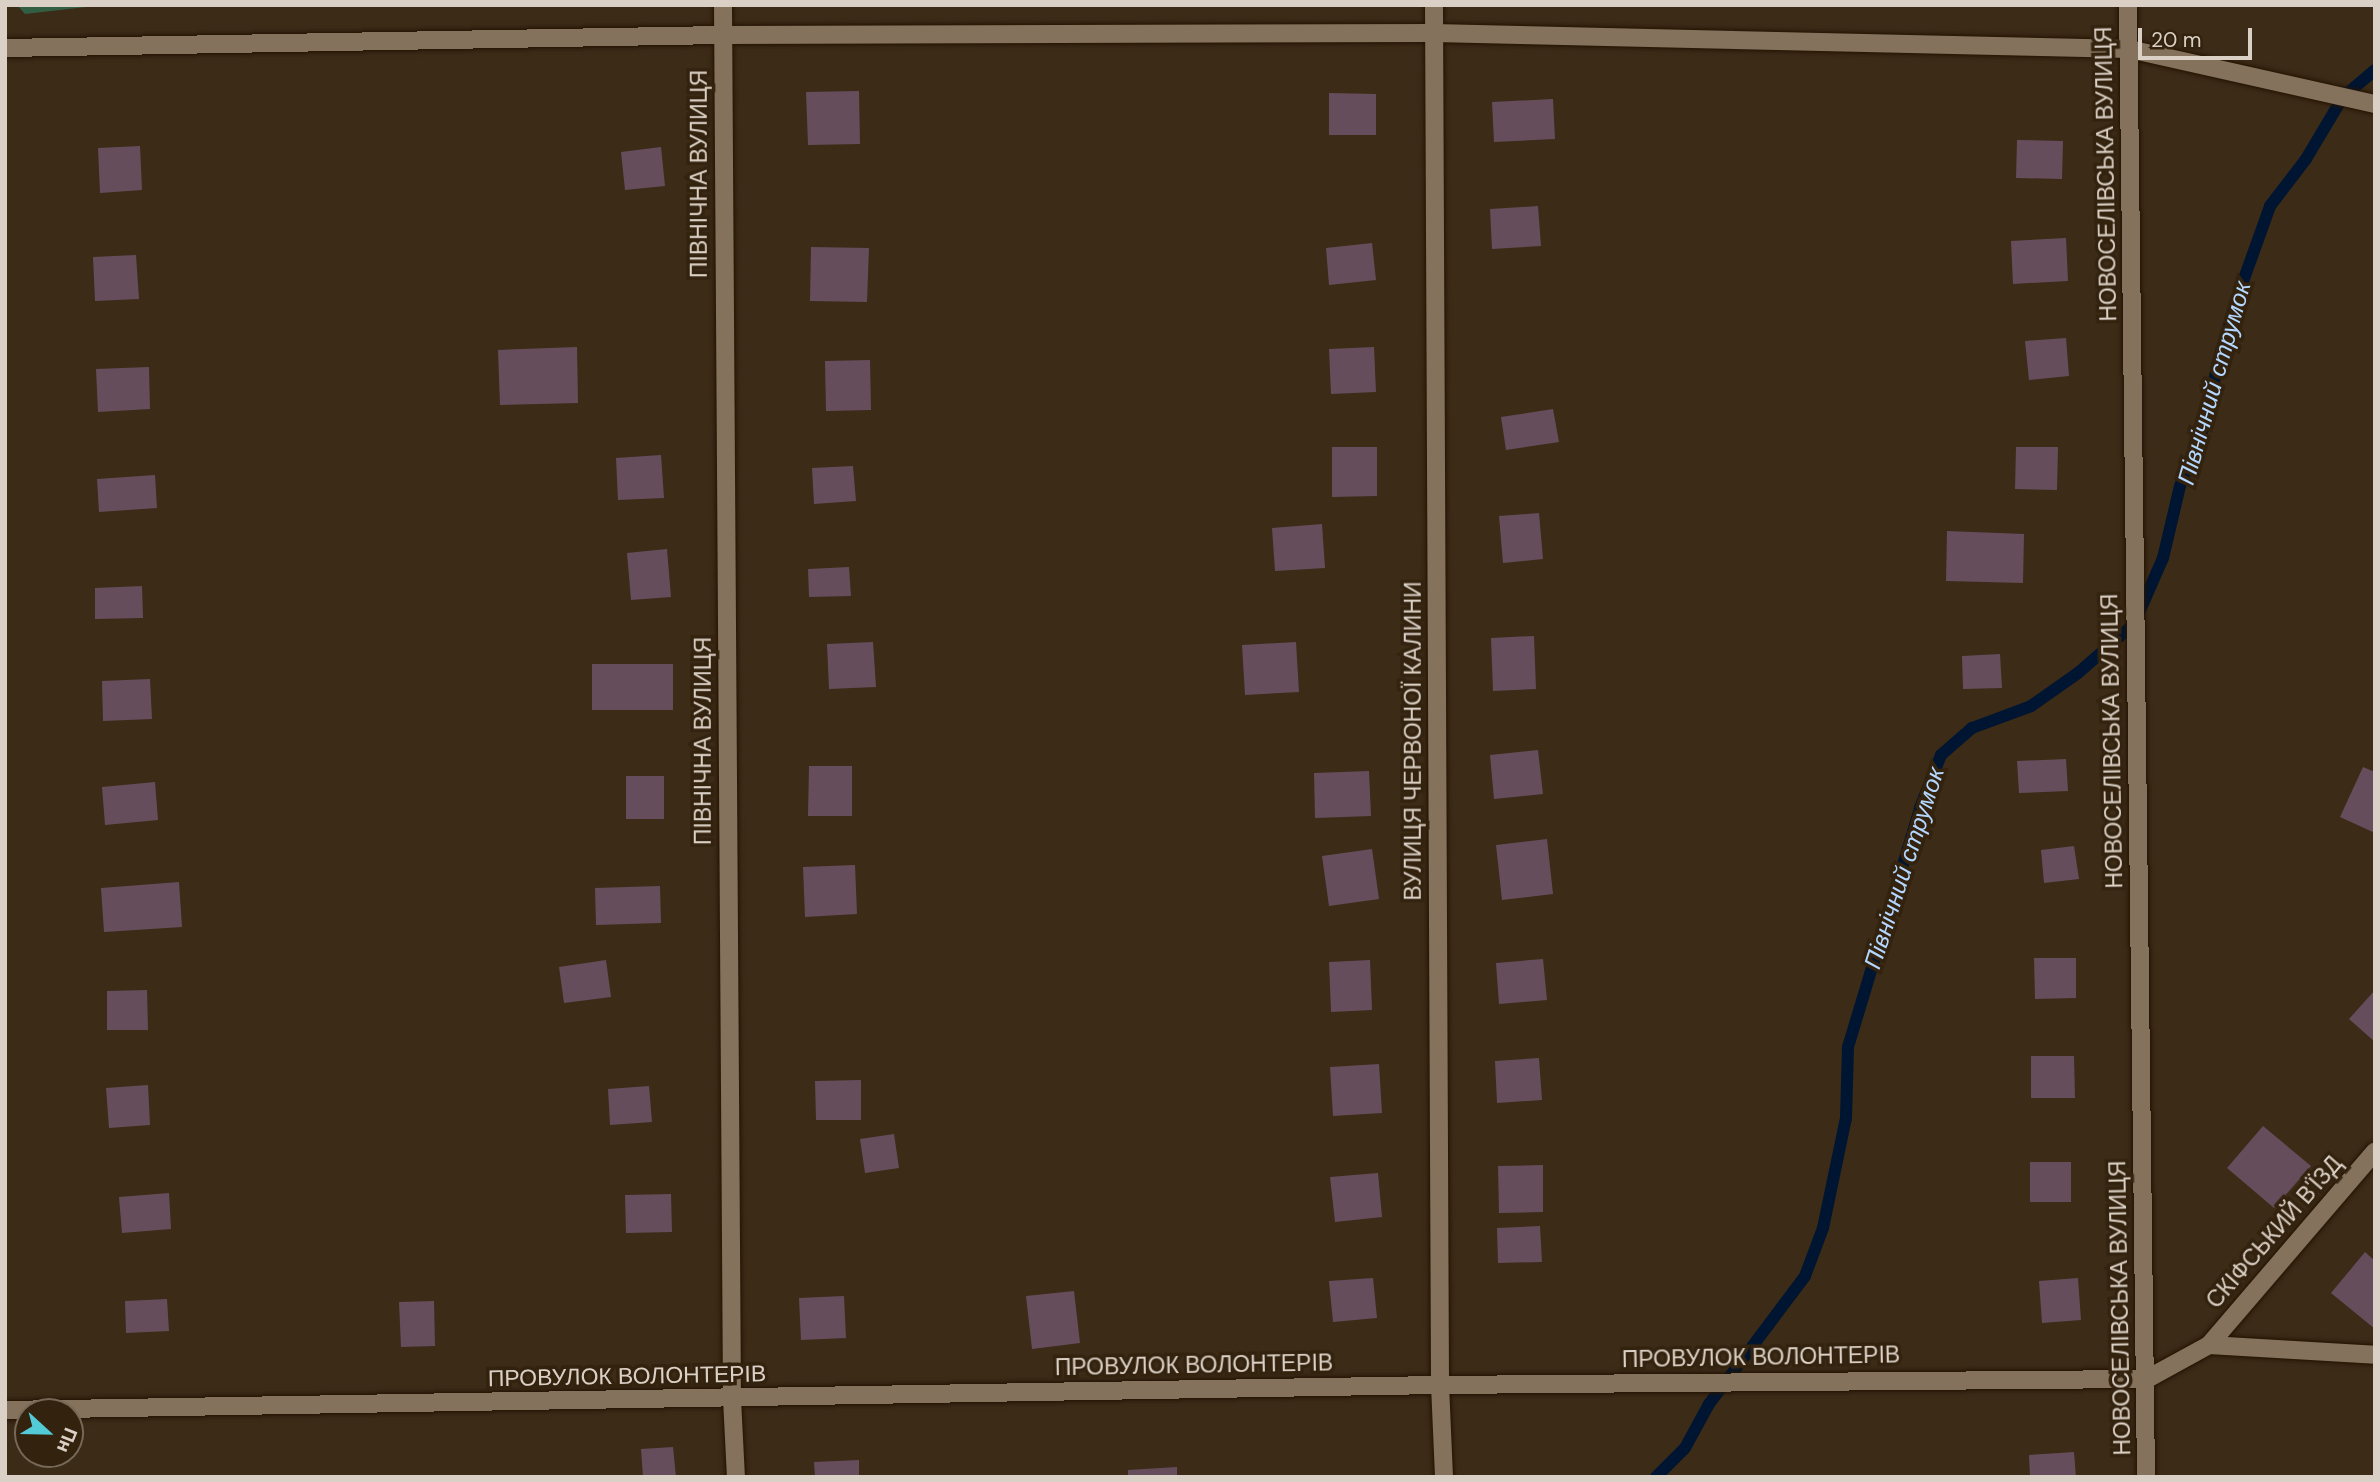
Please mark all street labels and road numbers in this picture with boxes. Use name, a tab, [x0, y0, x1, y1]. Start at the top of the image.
street label: НОВОСЕЛІВСЬКА ВУЛИЦЯ	[2090, 26, 2122, 322]
street label: ПІВНІЧНА ВУЛИЦЯ	[685, 70, 713, 278]
street label: ВУЛИЦЯ ЧЕРВОНОЇ КАЛИНИ	[1399, 581, 1427, 901]
street label: НОВОСЕЛІВСЬКА ВУЛИЦЯ	[2096, 593, 2128, 889]
street label: ПІВНІЧНА ВУЛИЦЯ	[689, 637, 717, 845]
street label: СКІФСЬКИЙ В'ЇЗД	[2200, 1150, 2348, 1314]
street label: НОВОСЕЛІВСЬКА ВУЛИЦЯ	[2104, 1160, 2136, 1456]
street label: ПРОВУЛОК ВОЛОНТЕРІВ	[1622, 1341, 1900, 1373]
street label: ПРОВУЛОК ВОЛОНТЕРІВ	[1055, 1349, 1333, 1381]
street label: ПРОВУЛОК ВОЛОНТЕРІВ	[488, 1360, 766, 1392]

